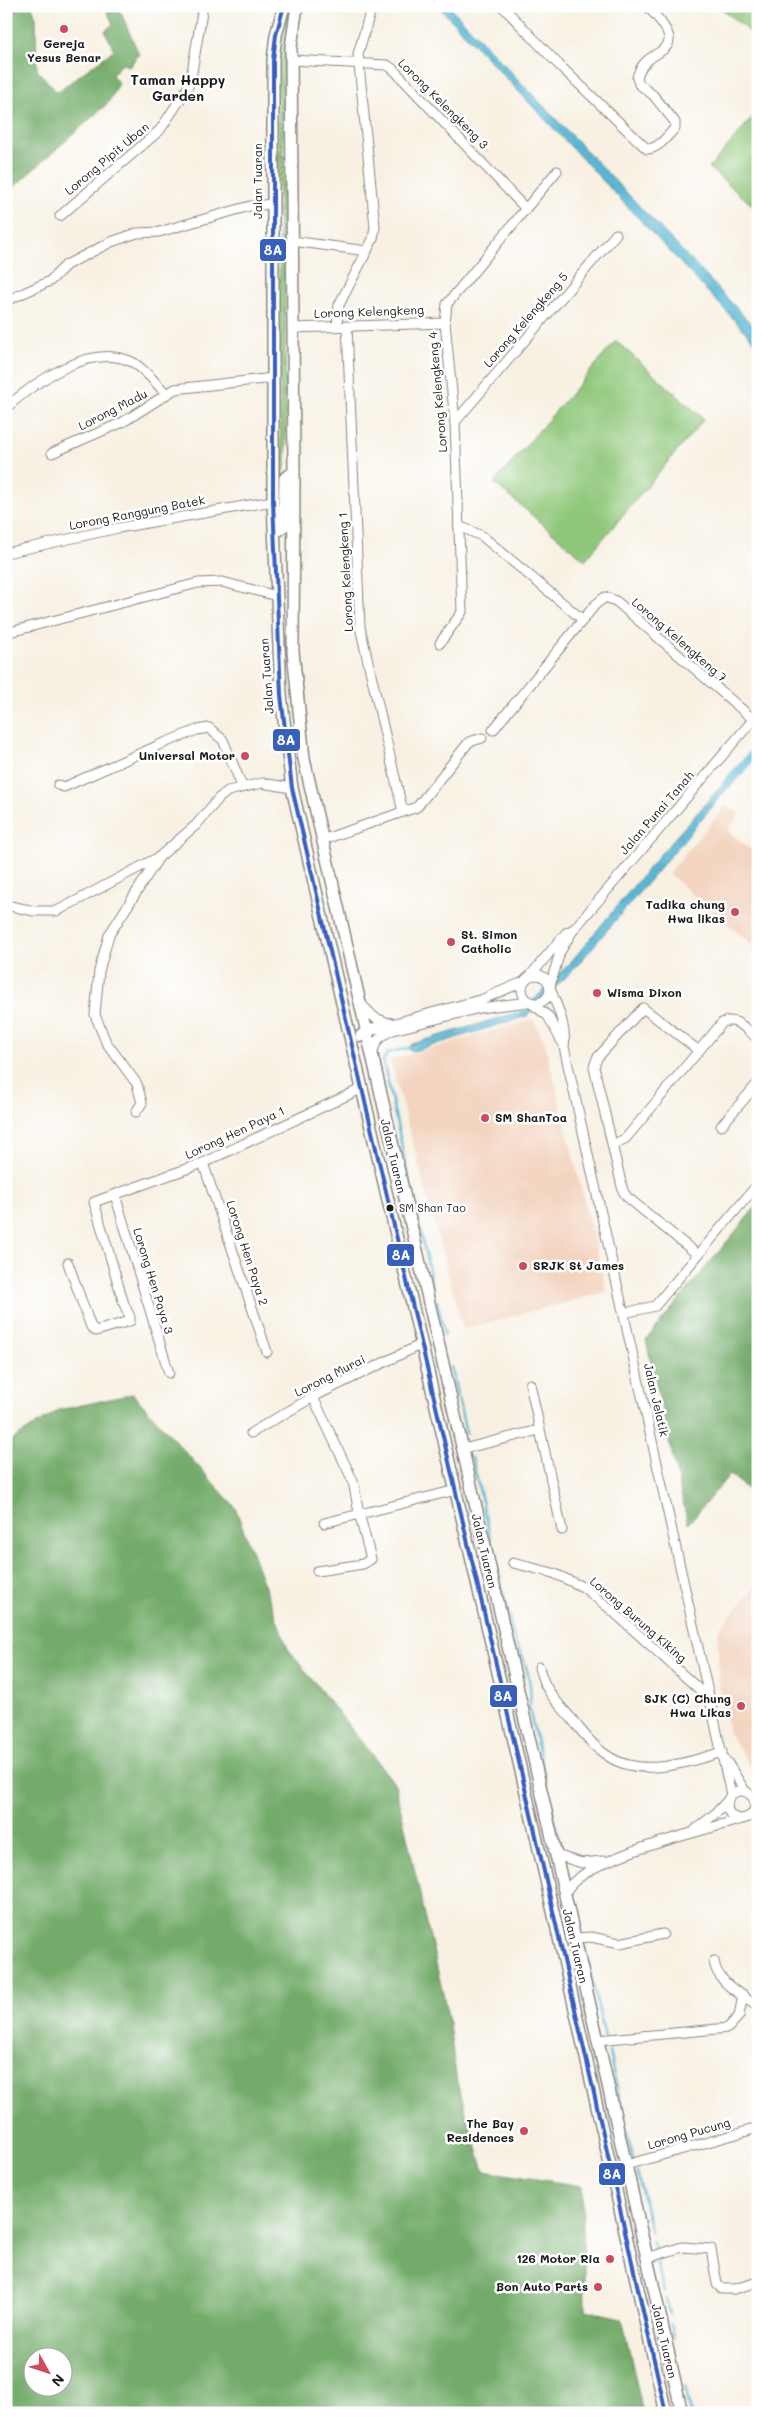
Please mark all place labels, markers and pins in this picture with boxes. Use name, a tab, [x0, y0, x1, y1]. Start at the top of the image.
marker: Gereja Yesus Benar	[58, 23, 70, 35]
place label: Gereja Yesus Benar	[27, 35, 101, 65]
place label: Universal Motor	[139, 747, 235, 763]
marker: Universal Motor	[239, 750, 251, 762]
place label: Tadika chung Hwa likas	[646, 896, 725, 926]
marker: Tadika chung Hwa likas	[729, 906, 741, 918]
place label: St. Simon Catholic	[461, 926, 517, 956]
marker: St. Simon Catholic	[445, 936, 457, 948]
place label: Wisma Dixon	[607, 984, 682, 1000]
marker: Wisma Dixon	[591, 987, 603, 999]
place label: SM ShanToa	[495, 1109, 567, 1125]
marker: SM ShanToa	[479, 1112, 491, 1124]
place label: SM Shan Tao	[399, 1200, 466, 1215]
marker: SM Shan Tao	[385, 1203, 395, 1213]
place label: SRJK St James	[533, 1257, 624, 1273]
marker: SRJK St James	[517, 1260, 529, 1272]
place label: SJK (C) Chung Hwa Likas	[644, 1690, 731, 1720]
marker: SJK (C) Chung Hwa Likas	[735, 1700, 747, 1712]
place label: The Bay Residences	[446, 2115, 514, 2145]
marker: The Bay Residences	[518, 2125, 530, 2137]
place label: 126 Motor Ria	[516, 2250, 600, 2266]
marker: 126 Motor Ria	[604, 2253, 616, 2265]
place label: Bon Auto Parts	[496, 2278, 588, 2294]
marker: Bon Auto Parts	[592, 2281, 604, 2293]

